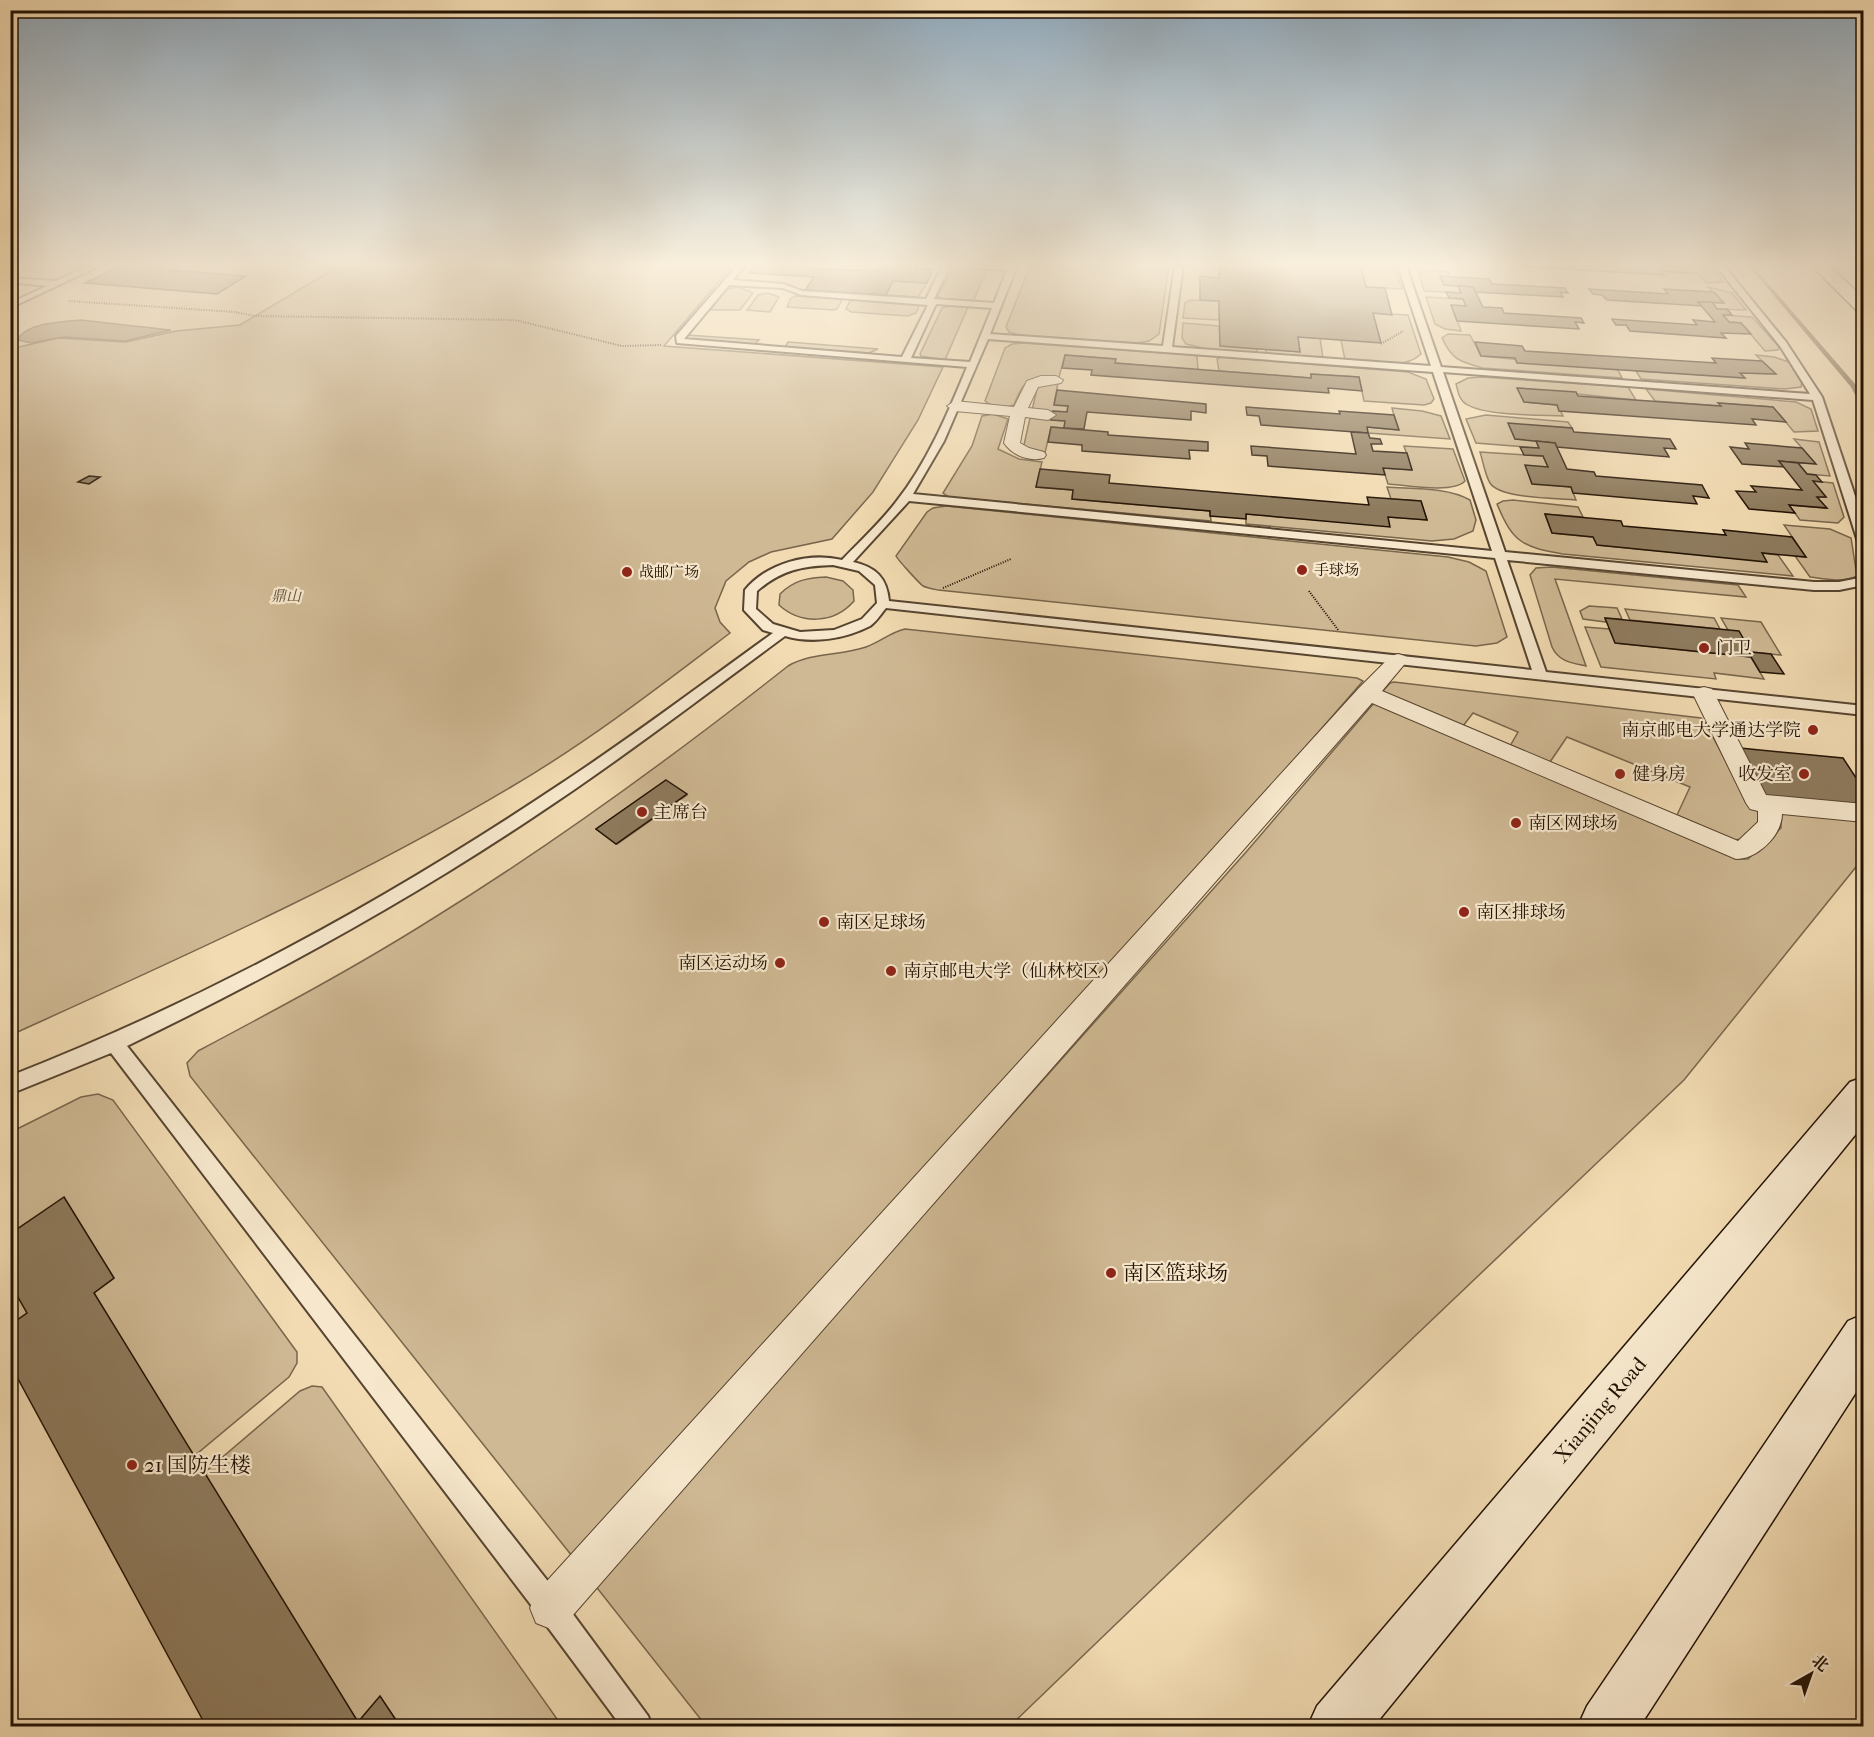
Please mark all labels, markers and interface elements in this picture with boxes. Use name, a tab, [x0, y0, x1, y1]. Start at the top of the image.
place label: 手球场	[1314, 561, 1359, 579]
place label: 战邮广场	[639, 563, 699, 581]
marker: 手球场	[1295, 563, 1309, 577]
marker: 战邮广场	[620, 565, 634, 579]
park label: 鼎山	[271, 587, 303, 605]
place label: 门卫	[1716, 638, 1752, 659]
marker: 门卫	[1697, 641, 1711, 655]
place label: 南京邮电大学通达学院	[1621, 720, 1801, 741]
marker: 南京邮电大学通达学院	[1806, 723, 1820, 737]
place label: 健身房	[1632, 764, 1686, 785]
place label: 收发室	[1738, 764, 1792, 785]
marker: 健身房	[1613, 767, 1627, 781]
marker: 收发室	[1797, 767, 1811, 781]
place label: 主席台	[654, 802, 708, 823]
marker: 主席台	[635, 805, 649, 819]
place label: 南区网球场	[1528, 813, 1618, 834]
marker: 南区网球场	[1509, 816, 1523, 830]
place label: 南区排球场	[1476, 902, 1566, 923]
marker: 南区排球场	[1457, 905, 1471, 919]
place label: 南区足球场	[836, 912, 926, 933]
marker: 南区足球场	[817, 915, 831, 929]
place label: 南区运动场	[678, 953, 768, 974]
marker: 南区运动场	[773, 956, 787, 970]
place label: 南京邮电大学（仙林校区）	[903, 961, 1119, 982]
marker: 南京邮电大学（仙林校区）	[884, 964, 898, 978]
place label: 南区篮球场	[1123, 1261, 1228, 1285]
marker: 南区篮球场	[1104, 1266, 1118, 1280]
street label: Xianjing Road	[1549, 1352, 1652, 1468]
place label: 21 国防生楼	[144, 1453, 251, 1477]
marker: 21 国防生楼	[125, 1458, 139, 1472]
north arrow	[1781, 1644, 1841, 1704]
text: 北	[1808, 1650, 1833, 1675]

